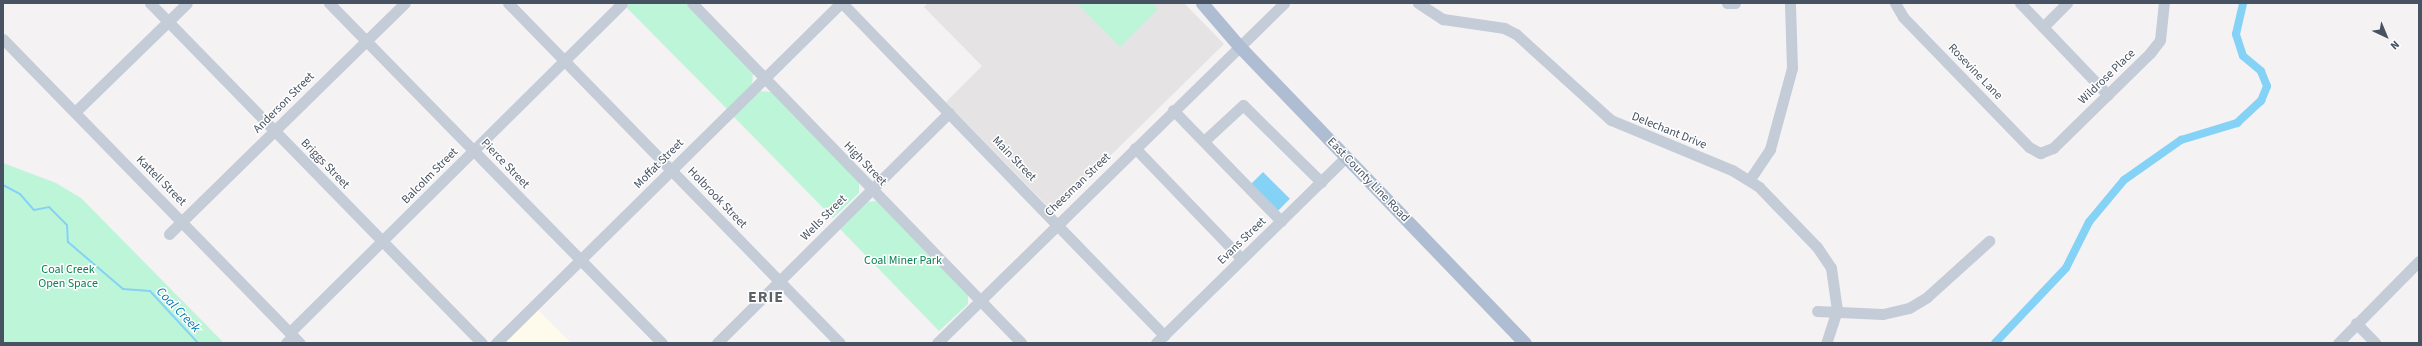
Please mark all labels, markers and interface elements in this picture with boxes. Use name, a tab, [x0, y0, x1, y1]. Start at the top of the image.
north arrow	[2366, 16, 2406, 56]
text: N	[2387, 37, 2403, 53]
street label: Rosevine Lane	[1945, 41, 2005, 103]
street label: Wildrose Place	[2076, 46, 2138, 108]
street label: Anderson Street	[250, 69, 318, 137]
street label: Delechant Drive	[1629, 109, 1709, 153]
street label: Main Street	[989, 134, 1039, 184]
street label: East County Line Road	[1324, 135, 1412, 225]
street label: Briggs Street	[298, 136, 352, 192]
street label: Pierce Street	[478, 136, 532, 192]
street label: Moffat Street	[631, 136, 687, 192]
street label: High Street	[840, 139, 890, 189]
street label: Balcolm Street	[399, 145, 461, 207]
street label: Cheesman Street	[1042, 150, 1114, 220]
street label: Kattell Street	[133, 153, 189, 209]
street label: Holbrook Street	[684, 164, 750, 232]
street label: Wells Street	[798, 192, 850, 244]
street label: Evans Street	[1215, 214, 1269, 268]
park label: Coal Miner Park	[864, 254, 942, 268]
park label: Coal Creek Open Space	[38, 263, 98, 291]
water label: Coal Creek	[153, 284, 203, 336]
district label: ERIE	[748, 287, 784, 307]

